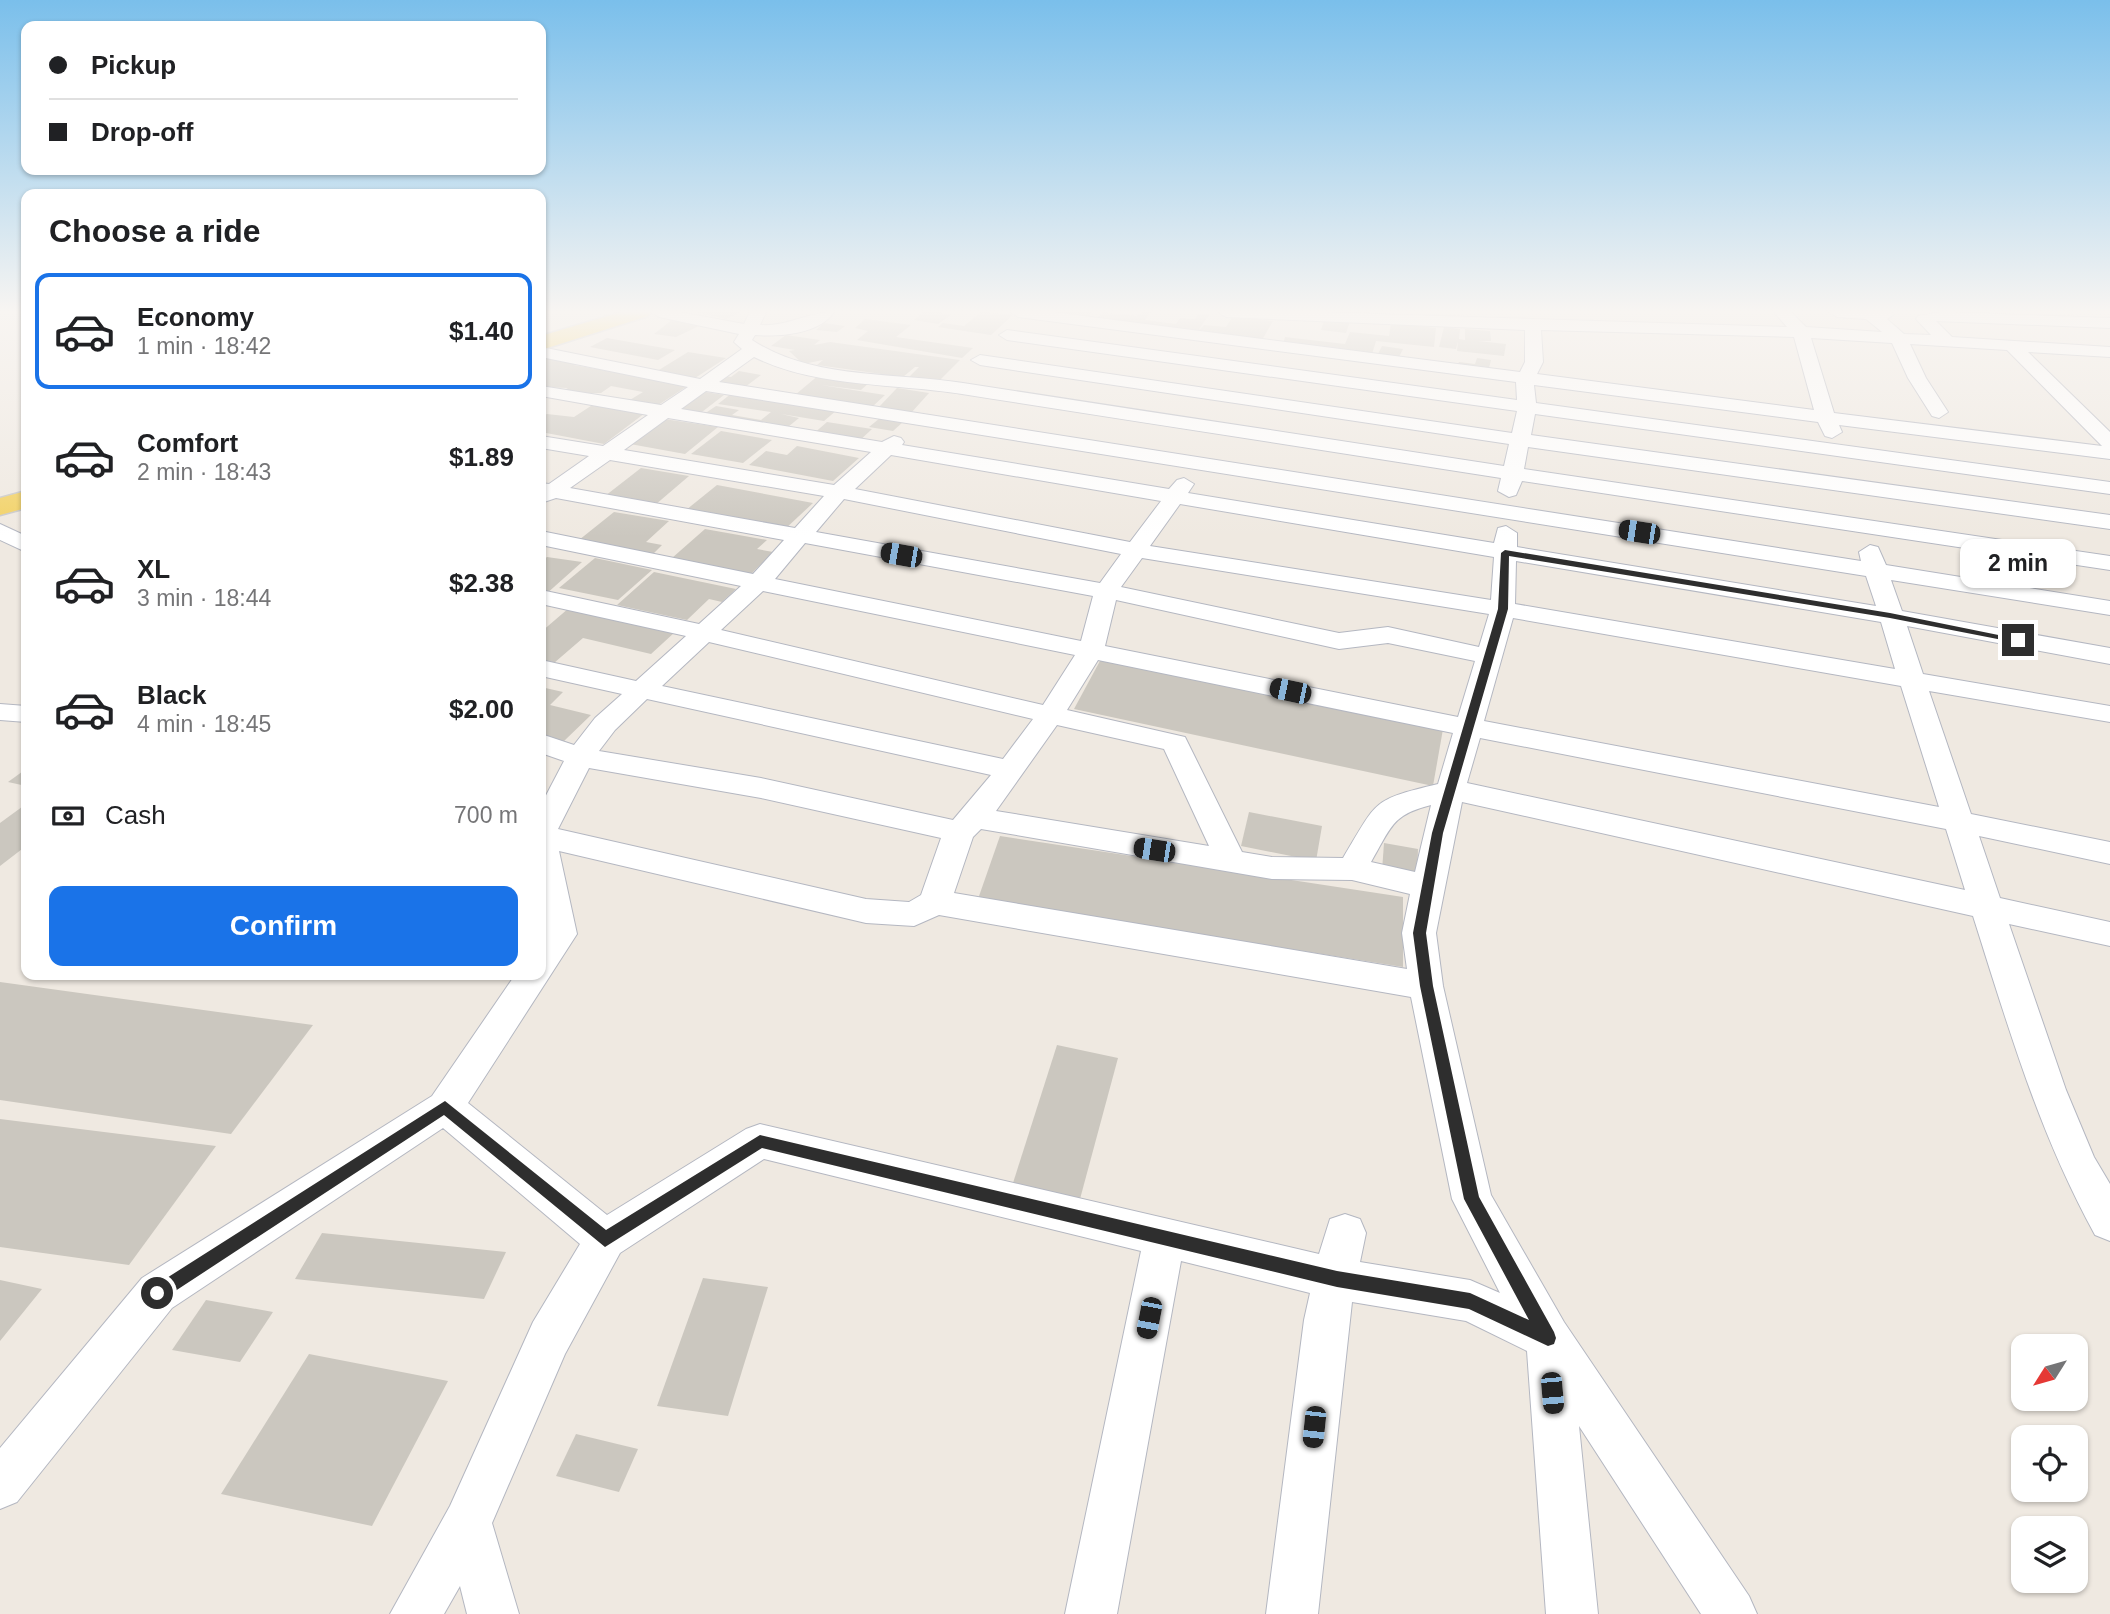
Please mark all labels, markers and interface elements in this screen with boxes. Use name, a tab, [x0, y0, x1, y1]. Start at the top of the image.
text: Pickup	[91, 50, 176, 80]
text: Drop-off	[91, 117, 194, 147]
text: Choose a ride	[49, 213, 261, 249]
icon: car	[53, 300, 116, 363]
text: Economy	[137, 302, 254, 332]
text: $1.40	[449, 316, 514, 346]
text: 1 min · 18:42	[137, 333, 271, 359]
icon: car	[53, 426, 116, 489]
text: Comfort	[137, 428, 238, 458]
text: $1.89	[449, 442, 514, 472]
text: 2 min · 18:43	[137, 459, 271, 485]
car	[1617, 518, 1662, 546]
callout: 2 min	[1960, 538, 2076, 588]
car	[879, 541, 924, 569]
text: 2 min	[1988, 550, 2048, 576]
icon: car	[53, 552, 116, 615]
text: XL	[137, 554, 170, 584]
text: $2.38	[449, 568, 514, 598]
text: 3 min · 18:44	[137, 585, 271, 611]
route end	[2002, 624, 2034, 656]
car	[1268, 676, 1313, 706]
icon: car	[53, 678, 116, 741]
text: Black	[137, 680, 206, 710]
text: $2.00	[449, 694, 514, 724]
text: 4 min · 18:45	[137, 711, 271, 737]
icon: cash	[49, 797, 87, 835]
text: Cash	[105, 800, 166, 830]
text: 700 m	[454, 802, 518, 828]
car	[1132, 836, 1177, 864]
button: Confirm	[49, 886, 518, 966]
route start	[141, 1277, 173, 1309]
car	[1135, 1295, 1164, 1341]
north arrow	[2011, 1334, 2088, 1410]
map controls	[2011, 1334, 2088, 1593]
car	[1540, 1371, 1565, 1415]
car	[1302, 1405, 1327, 1449]
button: locate	[2011, 1425, 2088, 1502]
button: layers	[2011, 1516, 2088, 1593]

